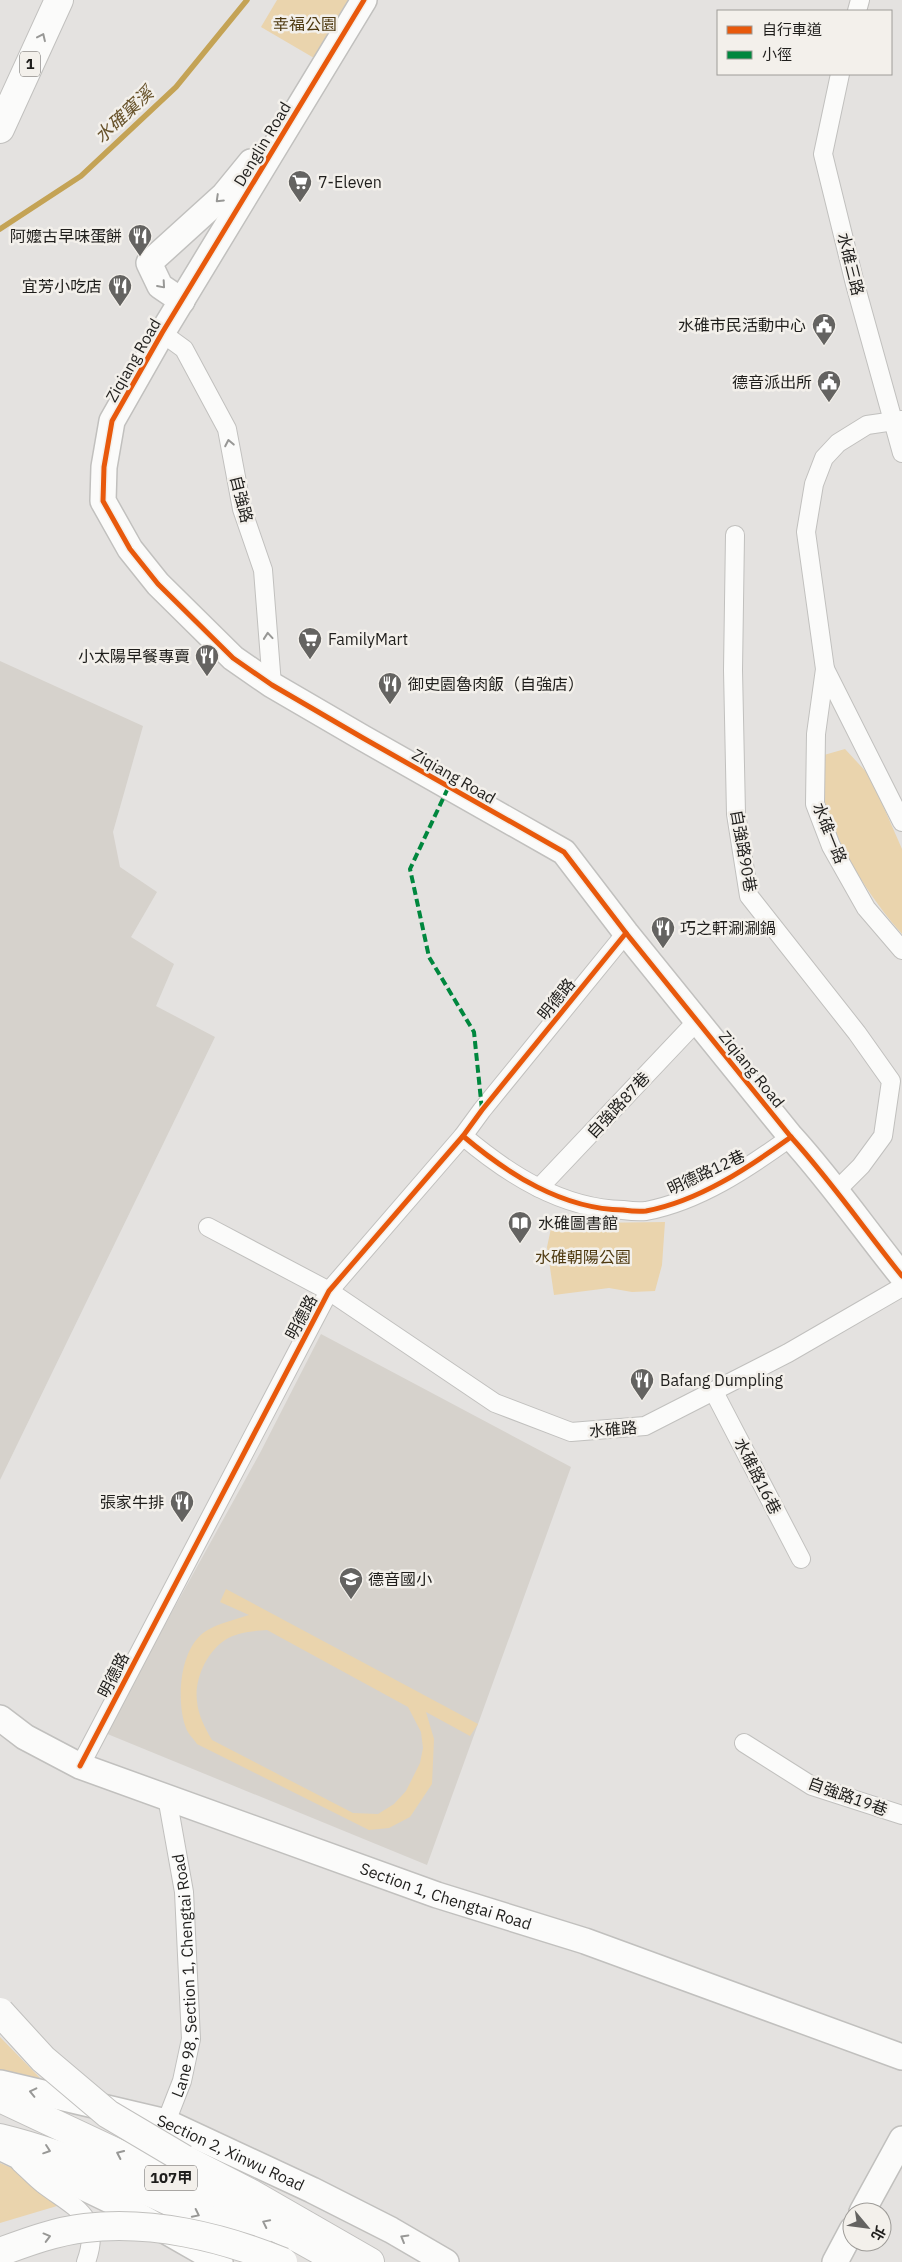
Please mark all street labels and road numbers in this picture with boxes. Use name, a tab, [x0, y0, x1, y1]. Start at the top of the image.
road number: 1	[20, 52, 40, 76]
street label: Denglin Road	[229, 98, 295, 190]
street label: 水碓三路	[834, 231, 868, 297]
street label: Ziqiang Road	[101, 315, 165, 405]
street label: 自強路	[226, 473, 258, 525]
street label: Ziqiang Road	[409, 744, 499, 808]
street label: 水碓一路	[809, 800, 851, 866]
street label: 自強路90巷	[727, 808, 761, 894]
street label: 明德路	[533, 974, 579, 1024]
street label: Ziqiang Road	[715, 1026, 789, 1112]
street label: 自強路87巷	[582, 1068, 654, 1142]
street label: 明德路12巷	[664, 1145, 748, 1199]
street label: 明德路	[281, 1291, 321, 1343]
street label: 水碓路	[588, 1417, 638, 1441]
street label: 水碓路16巷	[730, 1434, 786, 1518]
street label: 明德路	[93, 1649, 133, 1701]
street label: 自強路19巷	[805, 1772, 891, 1820]
street label: Lane 98, Section 1, Chengtai Road	[167, 1852, 201, 2100]
street label: Section 1, Chengtai Road	[357, 1858, 534, 1934]
street label: Section 2, Xinwu Road	[155, 2110, 308, 2195]
road number: 107甲	[145, 2166, 197, 2190]

